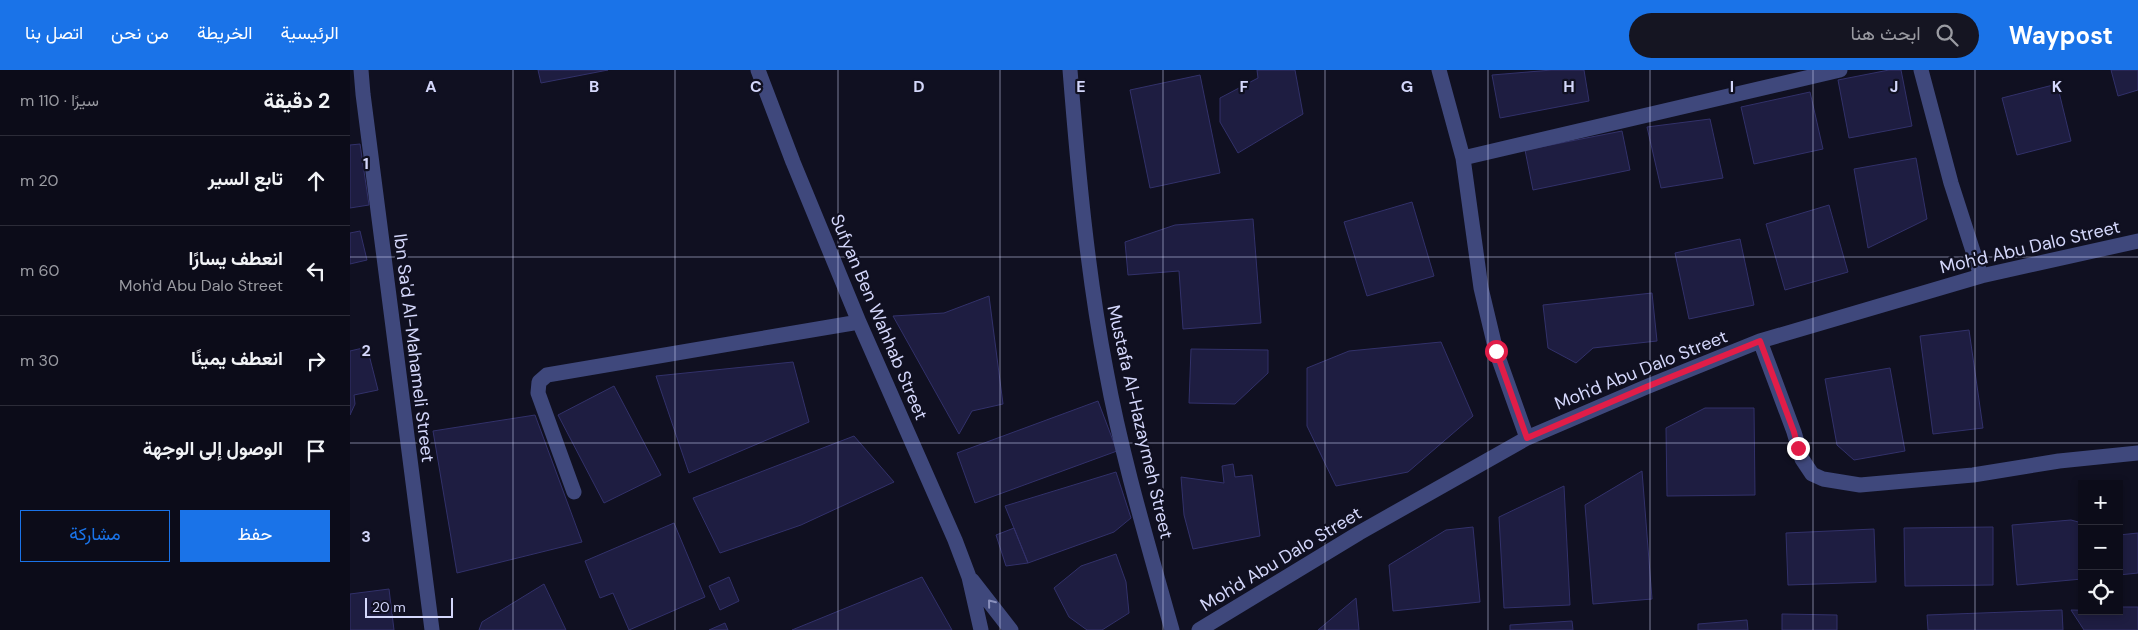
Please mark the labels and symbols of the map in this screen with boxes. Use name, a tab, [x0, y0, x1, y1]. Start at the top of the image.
text: A	[425, 76, 437, 97]
text: B	[589, 76, 599, 97]
text: C	[750, 76, 762, 97]
text: D	[913, 76, 925, 97]
text: E	[1076, 76, 1086, 97]
text: F	[1240, 76, 1249, 97]
text: G	[1401, 76, 1413, 97]
text: H	[1563, 76, 1575, 97]
text: I	[1730, 76, 1734, 97]
text: J	[1890, 76, 1898, 97]
text: K	[2052, 76, 2063, 97]
text: 1	[363, 153, 369, 174]
street label: Sufyan Ben Wahhab Street	[825, 210, 933, 424]
street label: Moh'd Abu Dalo Street	[1937, 215, 2123, 279]
street label: Ibn Sa'd Al-Mahameli Street	[388, 232, 440, 464]
street label: Mustafa Al-Hazaymeh Street	[1101, 303, 1179, 541]
street label: Moh'd Abu Dalo Street	[1551, 324, 1731, 416]
text: 2	[361, 340, 371, 361]
route start	[1485, 340, 1508, 363]
route end	[1787, 437, 1810, 460]
street label: Moh'd Abu Dalo Street	[1196, 501, 1366, 617]
text: 3	[361, 526, 371, 547]
scale bar	[365, 595, 452, 618]
one-way arrow	[988, 600, 996, 609]

